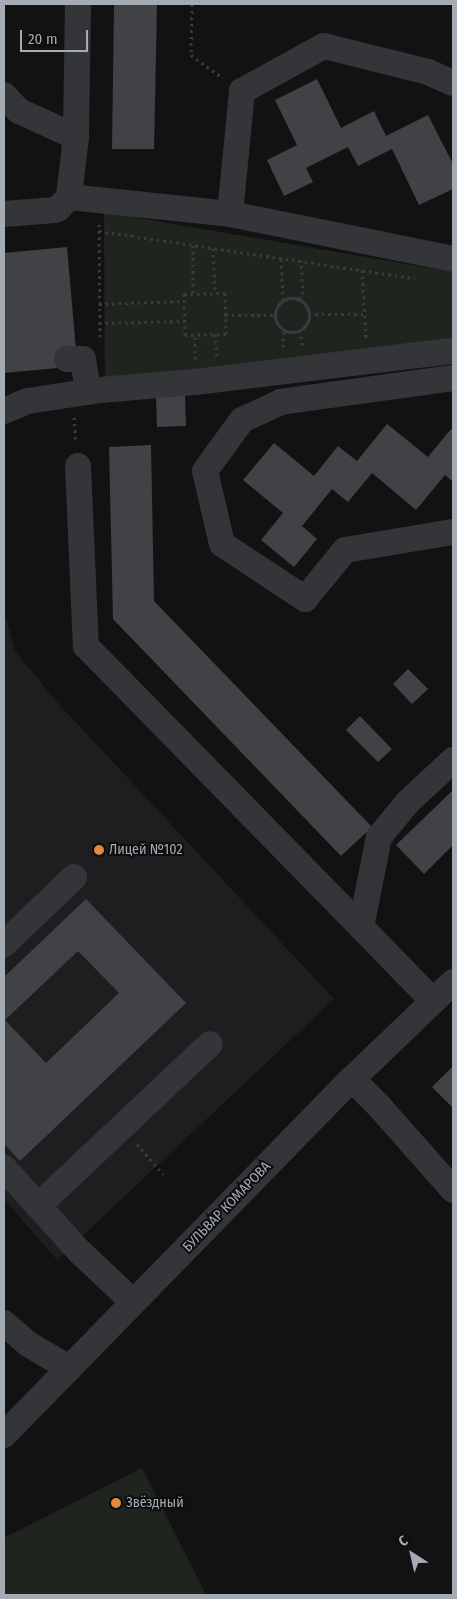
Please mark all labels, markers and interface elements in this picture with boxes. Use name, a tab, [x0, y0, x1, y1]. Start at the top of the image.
scale bar	[22, 20, 90, 52]
text: 20 m	[28, 30, 58, 48]
place label: Лицей №102	[109, 842, 183, 858]
marker: Лицей №102	[93, 844, 105, 856]
street label: БУЛЬВАР КОМАРОВА	[180, 1158, 274, 1256]
place label: Звёздный	[126, 1495, 184, 1511]
marker: Звёздный	[110, 1497, 122, 1509]
north arrow	[387, 1529, 437, 1579]
text: С	[395, 1532, 411, 1550]

